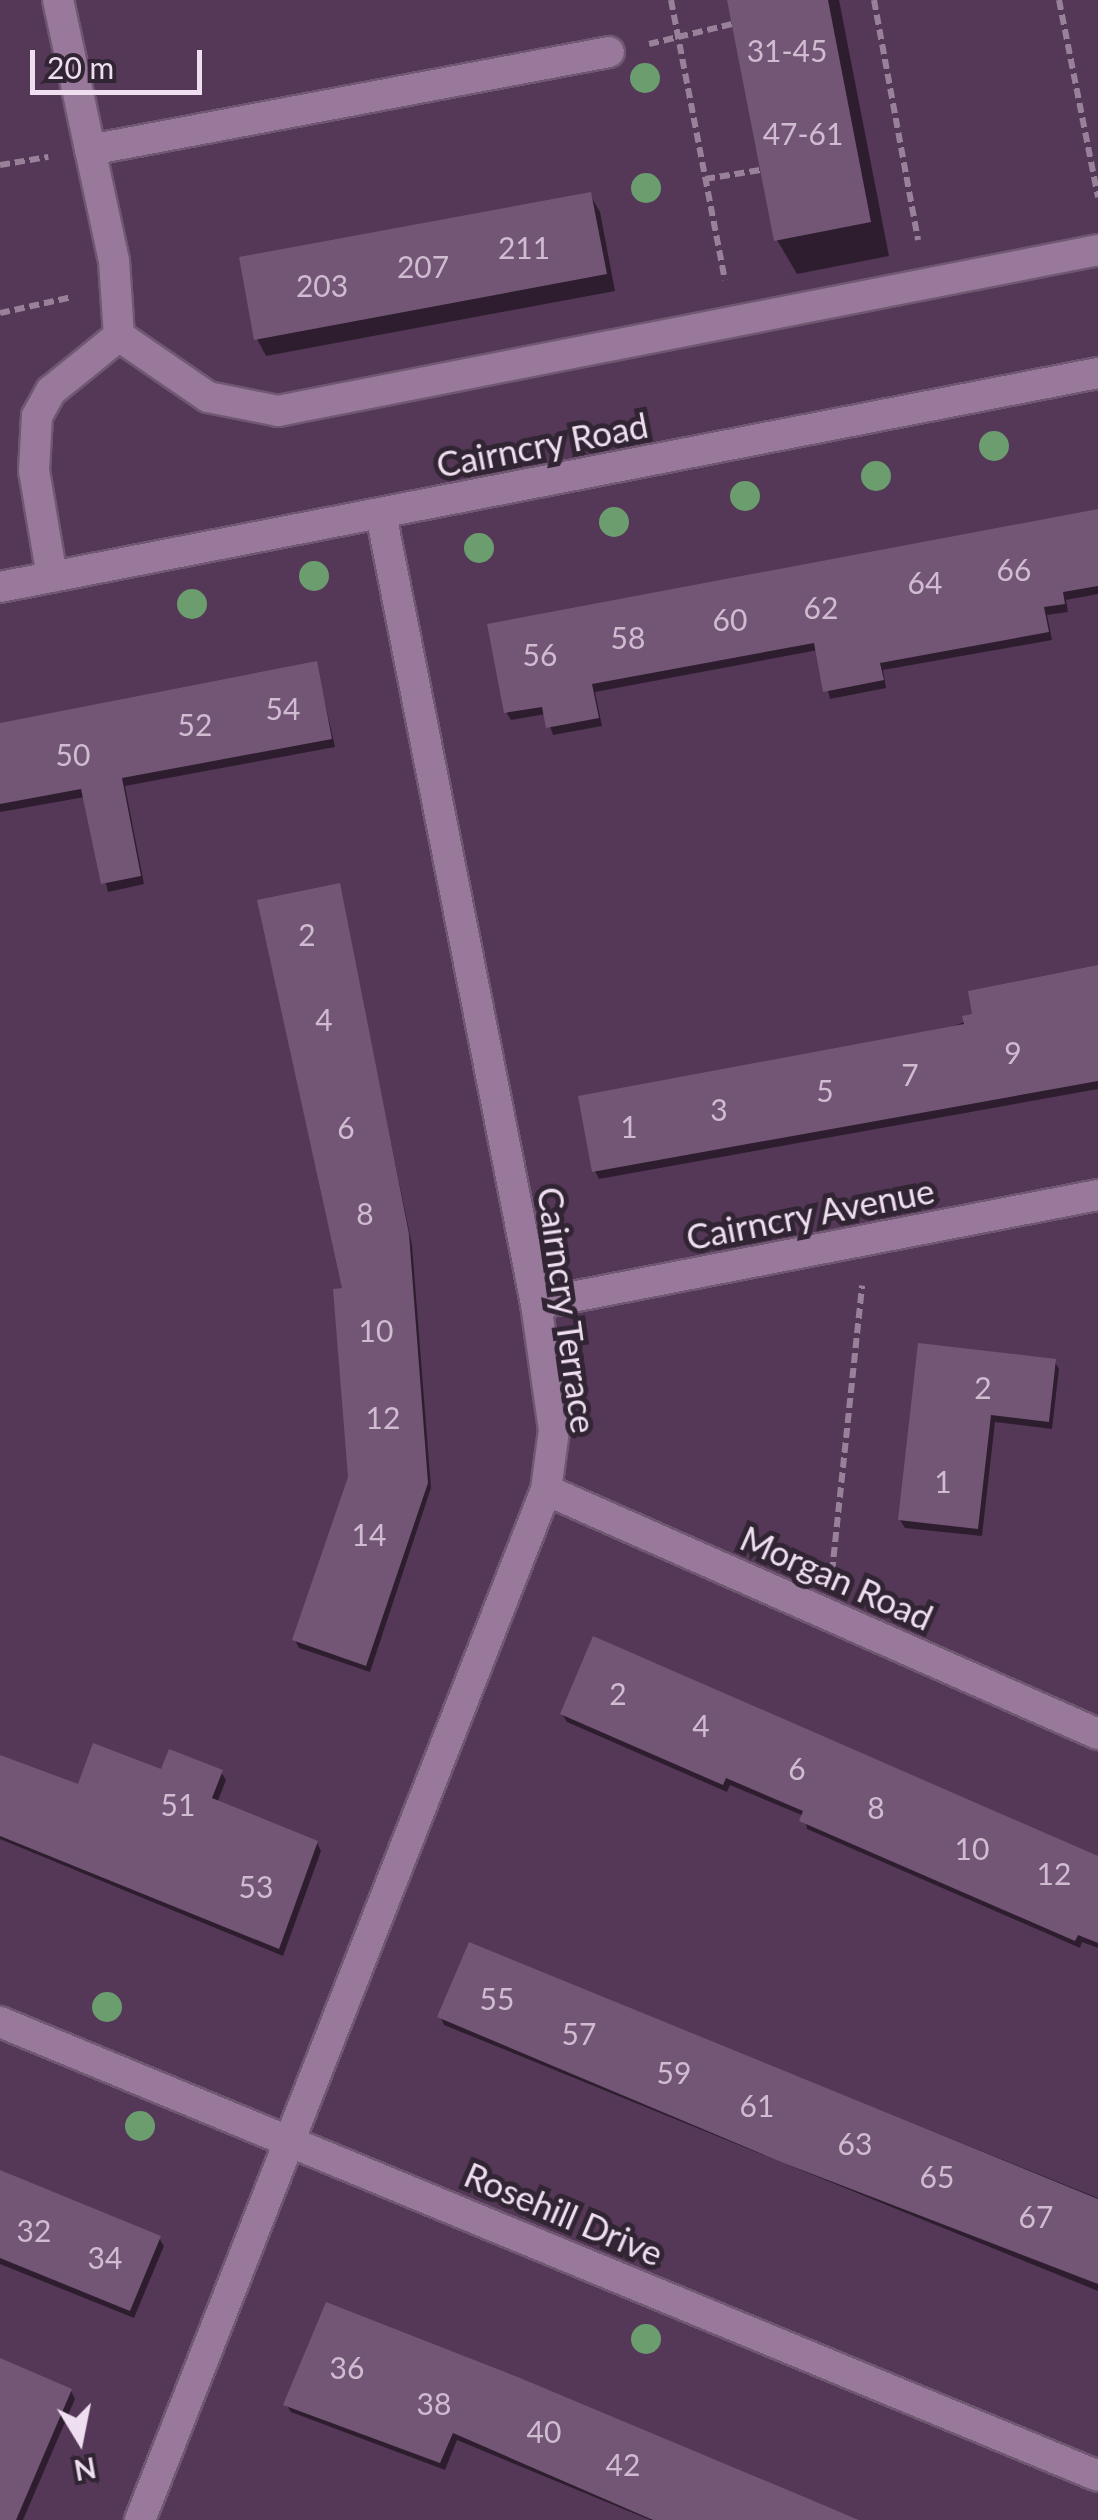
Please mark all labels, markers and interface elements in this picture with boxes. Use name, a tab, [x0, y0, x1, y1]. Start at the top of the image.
scale bar	[35, 30, 208, 92]
house number: 31-45	[747, 32, 827, 68]
text: 20 m	[47, 49, 114, 85]
house number: 47-61	[763, 115, 843, 151]
house number: 211	[498, 229, 550, 265]
house number: 207	[397, 248, 449, 284]
house number: 203	[296, 267, 348, 303]
street label: Cairncry Road	[432, 403, 652, 485]
house number: 66	[997, 551, 1031, 587]
house number: 64	[908, 564, 942, 600]
house number: 62	[804, 589, 838, 625]
house number: 60	[713, 601, 747, 637]
house number: 58	[611, 619, 645, 655]
house number: 56	[523, 636, 557, 672]
house number: 54	[266, 690, 300, 726]
house number: 52	[178, 706, 212, 742]
house number: 50	[56, 736, 90, 772]
house number: 2	[298, 916, 316, 952]
house number: 4	[315, 1001, 333, 1037]
house number: 9	[1004, 1034, 1022, 1070]
house number: 7	[901, 1056, 919, 1092]
house number: 5	[816, 1072, 834, 1108]
house number: 3	[710, 1091, 728, 1127]
house number: 1	[620, 1108, 638, 1144]
house number: 6	[337, 1109, 355, 1145]
street label: Cairncry Avenue	[681, 1168, 939, 1258]
street label: Cairncry Terrace	[530, 1183, 606, 1437]
house number: 8	[356, 1195, 374, 1231]
house number: 10	[359, 1312, 393, 1348]
house number: 2	[974, 1369, 992, 1405]
house number: 12	[366, 1399, 400, 1435]
house number: 1	[934, 1463, 952, 1499]
house number: 14	[352, 1516, 386, 1552]
street label: Morgan Road	[734, 1516, 940, 1638]
house number: 2	[609, 1675, 627, 1711]
house number: 4	[692, 1707, 710, 1743]
house number: 6	[788, 1750, 806, 1786]
house number: 51	[161, 1786, 195, 1822]
house number: 8	[867, 1789, 885, 1825]
house number: 10	[955, 1830, 989, 1866]
house number: 12	[1037, 1855, 1071, 1891]
house number: 53	[239, 1868, 273, 1904]
house number: 55	[480, 1980, 514, 2016]
house number: 57	[562, 2015, 596, 2051]
house number: 59	[657, 2054, 691, 2090]
house number: 61	[740, 2087, 774, 2123]
house number: 63	[838, 2125, 872, 2161]
street label: Rosehill Drive	[459, 2152, 669, 2274]
house number: 65	[920, 2158, 954, 2194]
house number: 67	[1019, 2198, 1053, 2234]
house number: 32	[17, 2212, 51, 2248]
house number: 34	[88, 2239, 122, 2275]
house number: 36	[330, 2349, 364, 2385]
house number: 38	[417, 2385, 451, 2421]
north arrow	[30, 2390, 130, 2490]
house number: 40	[527, 2413, 561, 2449]
house number: 42	[606, 2446, 640, 2482]
text: N	[72, 2451, 99, 2488]

